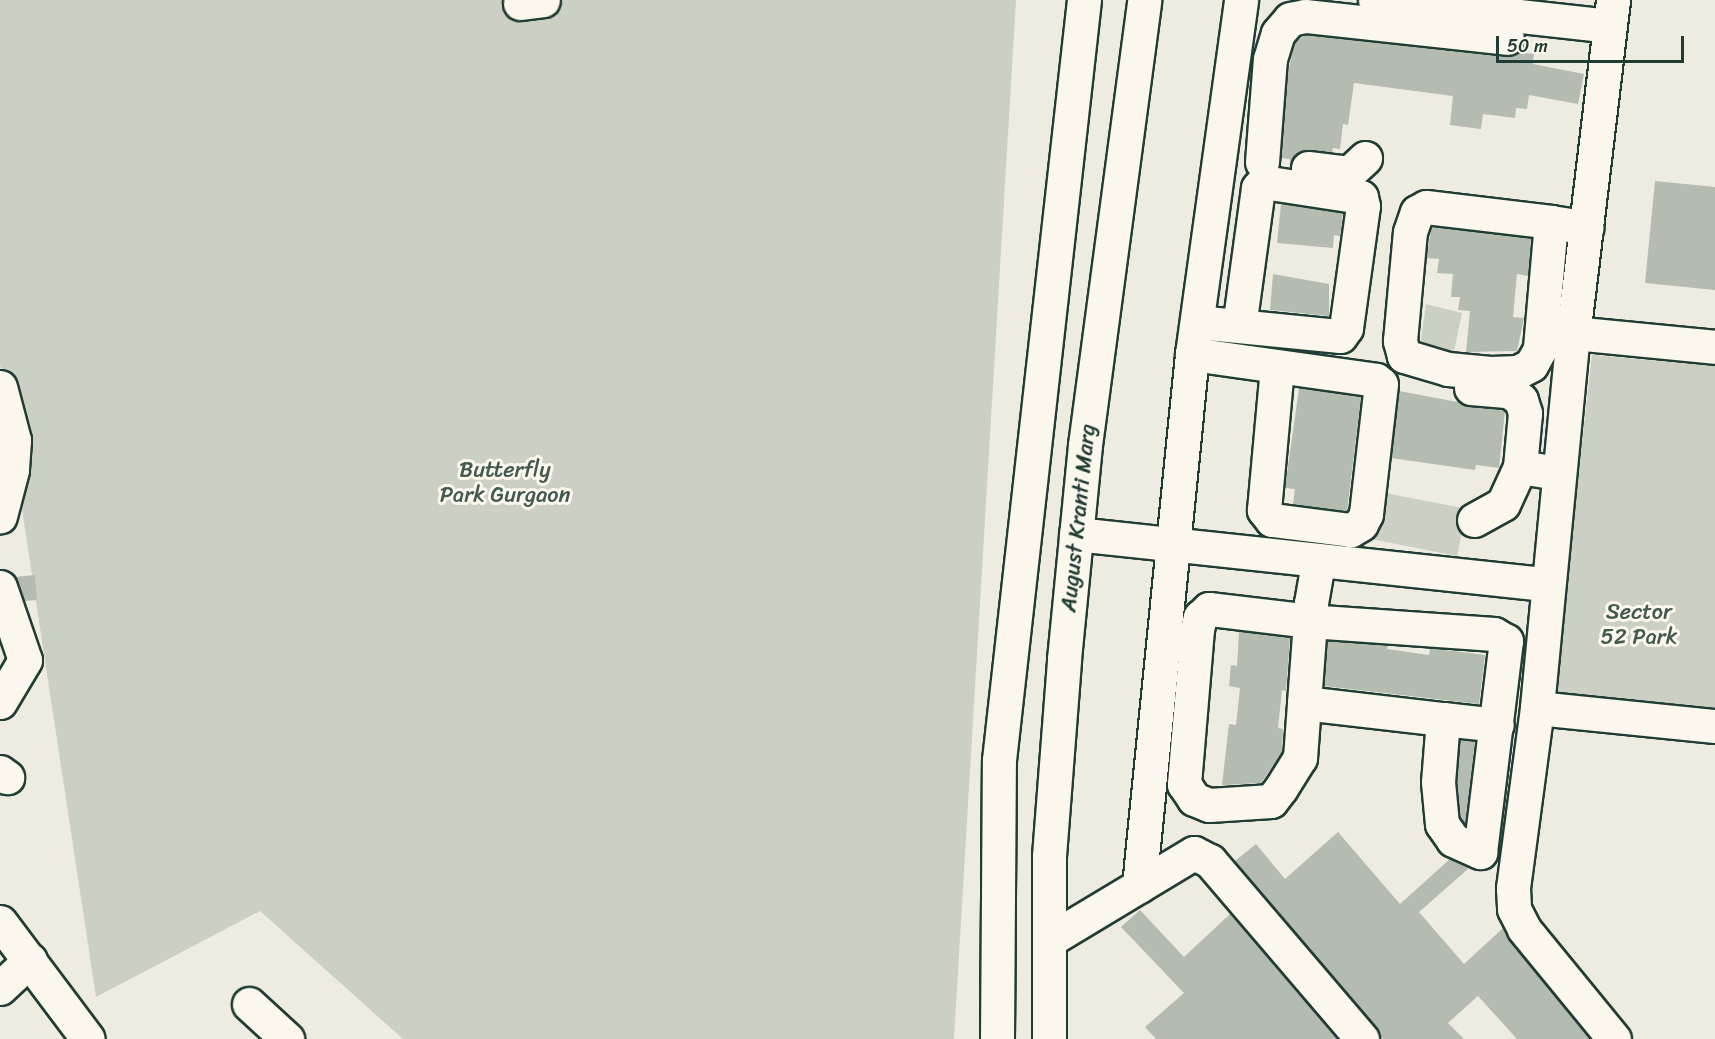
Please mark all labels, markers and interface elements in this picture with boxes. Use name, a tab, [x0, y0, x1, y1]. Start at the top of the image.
scale bar	[1499, 24, 1686, 62]
text: 50 m	[1507, 30, 1548, 62]
street label: August Kranti Marg	[1055, 423, 1101, 613]
park label: Butterfly Park Gurgaon	[440, 456, 570, 508]
park label: Sector 52 Park	[1601, 598, 1677, 650]

